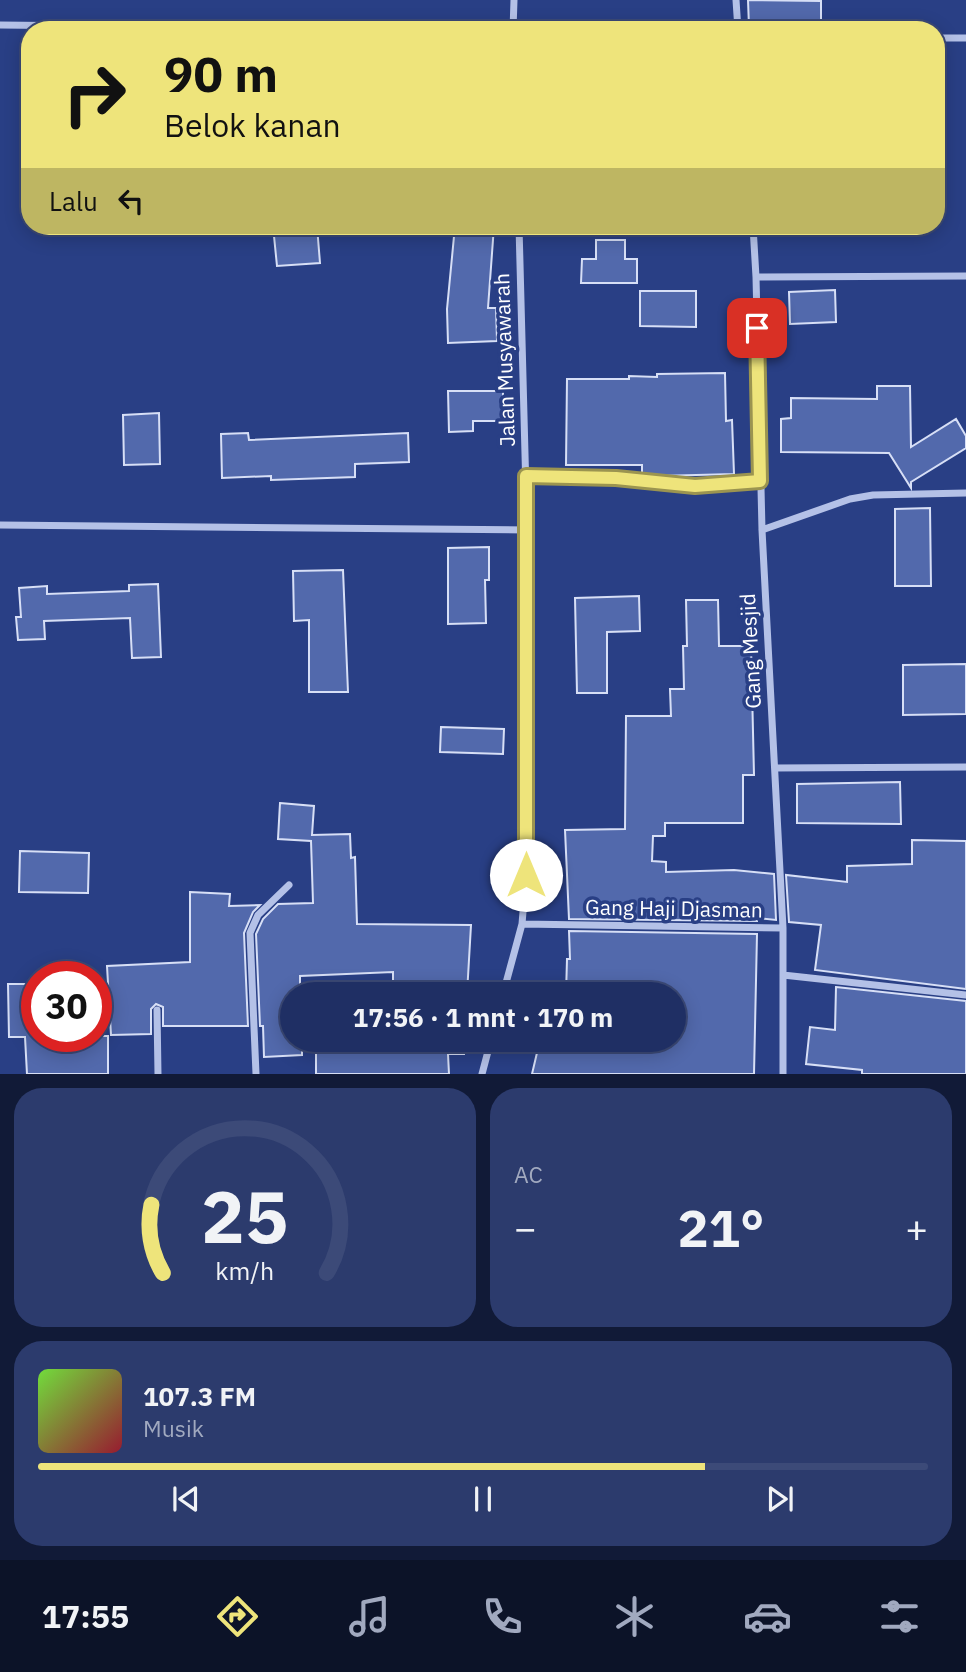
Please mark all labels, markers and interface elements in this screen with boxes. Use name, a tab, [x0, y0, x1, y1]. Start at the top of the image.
text: 90 m	[164, 42, 278, 105]
icon: right	[49, 49, 140, 140]
text: Belok kanan	[164, 104, 341, 146]
icon: left	[112, 182, 150, 220]
text: Lalu	[49, 184, 98, 218]
street label: Jalan Musyawarah	[487, 273, 521, 447]
pin	[727, 298, 787, 358]
icon: arrive	[738, 309, 776, 347]
street label: Gang Mesjid	[733, 593, 767, 709]
position arrow	[489, 838, 563, 912]
street label: Gang Haji Djasman	[585, 892, 763, 924]
speed limit sign: 30	[21, 961, 112, 1052]
text: 17:56 · 1 mnt · 170 m	[353, 1000, 613, 1034]
text: AC	[514, 1159, 543, 1189]
text: 25	[201, 1169, 289, 1264]
text: 21°	[678, 1194, 764, 1261]
text: −	[514, 1203, 537, 1252]
text: +	[905, 1203, 928, 1252]
text: km/h	[216, 1254, 274, 1287]
text: 107.3 FM	[143, 1379, 256, 1413]
text: Musik	[143, 1413, 204, 1443]
icon: previous	[167, 1480, 205, 1518]
icon: pause	[464, 1480, 502, 1518]
icon: next	[761, 1480, 799, 1518]
icon: directions	[213, 1592, 262, 1641]
icon: music	[345, 1592, 394, 1641]
icon: phone	[478, 1592, 527, 1641]
icon: climate	[610, 1592, 659, 1641]
icon: car	[743, 1592, 792, 1641]
icon: filters	[875, 1592, 924, 1641]
text: 17:55	[42, 1595, 129, 1637]

